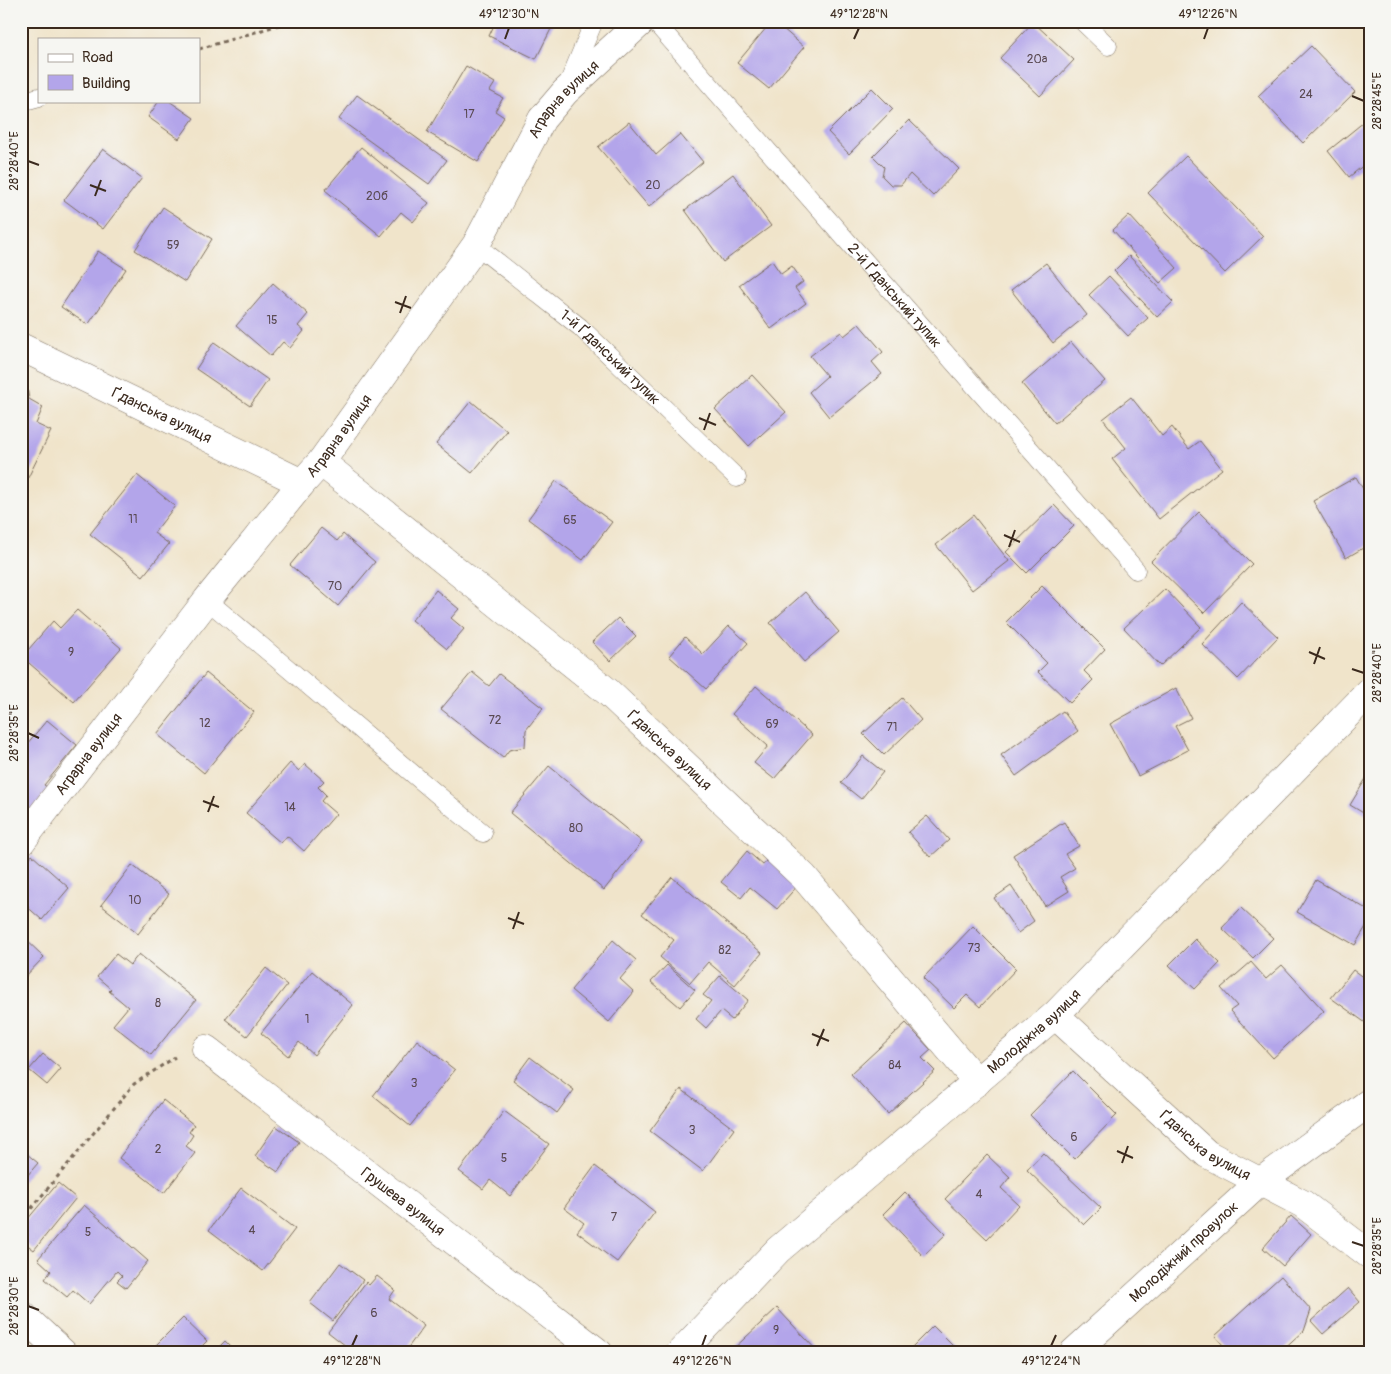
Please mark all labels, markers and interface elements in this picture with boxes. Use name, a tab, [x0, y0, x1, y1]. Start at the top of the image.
text: 49°12'30"N	[479, 7, 539, 22]
text: 49°12'28"N	[830, 7, 888, 22]
text: 49°12'26"N	[1179, 7, 1237, 22]
legend	[38, 38, 200, 102]
text: Road	[82, 48, 113, 67]
house number: 20а	[1027, 52, 1048, 67]
street label: Аграрна вулиця	[525, 56, 603, 142]
text: 28°28'45"E	[1370, 72, 1385, 130]
text: Building	[82, 74, 130, 93]
house number: 24	[1299, 87, 1313, 102]
house number: 17	[463, 107, 475, 122]
text: 28°28'40"E	[7, 131, 22, 191]
house number: 20	[646, 178, 660, 193]
house number: 20б	[366, 189, 388, 204]
house number: 59	[167, 238, 179, 253]
street label: 2-й Ґданський тупик	[843, 239, 946, 352]
street label: 1-й Ґданський тупик	[556, 306, 664, 409]
house number: 15	[266, 313, 278, 328]
street label: Ґданська вулиця	[108, 383, 215, 448]
street label: Аграрна вулиця	[303, 391, 376, 482]
house number: 11	[128, 512, 138, 527]
house number: 65	[563, 513, 577, 528]
house number: 70	[328, 579, 342, 594]
text: 28°28'40"E	[1370, 643, 1385, 703]
house number: 9	[68, 645, 74, 660]
text: 28°28'35"E	[7, 704, 22, 762]
street label: Ґданська вулиця	[622, 706, 715, 795]
street label: Аграрна вулиця	[51, 709, 127, 799]
house number: 72	[488, 713, 502, 728]
house number: 12	[199, 716, 211, 731]
house number: 69	[765, 717, 779, 732]
house number: 71	[886, 720, 898, 735]
house number: 14	[284, 800, 296, 815]
house number: 80	[569, 821, 583, 836]
house number: 10	[129, 893, 141, 908]
house number: 73	[967, 941, 981, 956]
house number: 82	[719, 943, 732, 958]
street label: Молодіжна вулиця	[984, 985, 1085, 1078]
house number: 8	[155, 996, 161, 1011]
house number: 1	[305, 1012, 309, 1027]
house number: 84	[888, 1058, 902, 1073]
house number: 3	[411, 1076, 418, 1091]
street label: Ґданська вулиця	[1155, 1106, 1254, 1185]
house number: 3	[689, 1123, 696, 1138]
house number: 6	[1071, 1130, 1078, 1145]
house number: 2	[155, 1142, 162, 1157]
house number: 5	[501, 1151, 507, 1166]
street label: Грушева вулиця	[357, 1163, 448, 1240]
house number: 4	[976, 1187, 983, 1202]
street label: Молодіжний провулок	[1126, 1197, 1243, 1307]
house number: 7	[611, 1210, 618, 1225]
text: 28°28'35"E	[1370, 1217, 1385, 1275]
house number: 4	[249, 1223, 256, 1238]
house number: 5	[85, 1225, 91, 1240]
text: 28°28'30"E	[7, 1276, 22, 1336]
house number: 6	[371, 1306, 378, 1321]
house number: 9	[773, 1323, 779, 1338]
text: 49°12'28"N	[323, 1354, 381, 1369]
text: 49°12'26"N	[673, 1354, 731, 1369]
text: 49°12'24"N	[1022, 1354, 1080, 1369]

